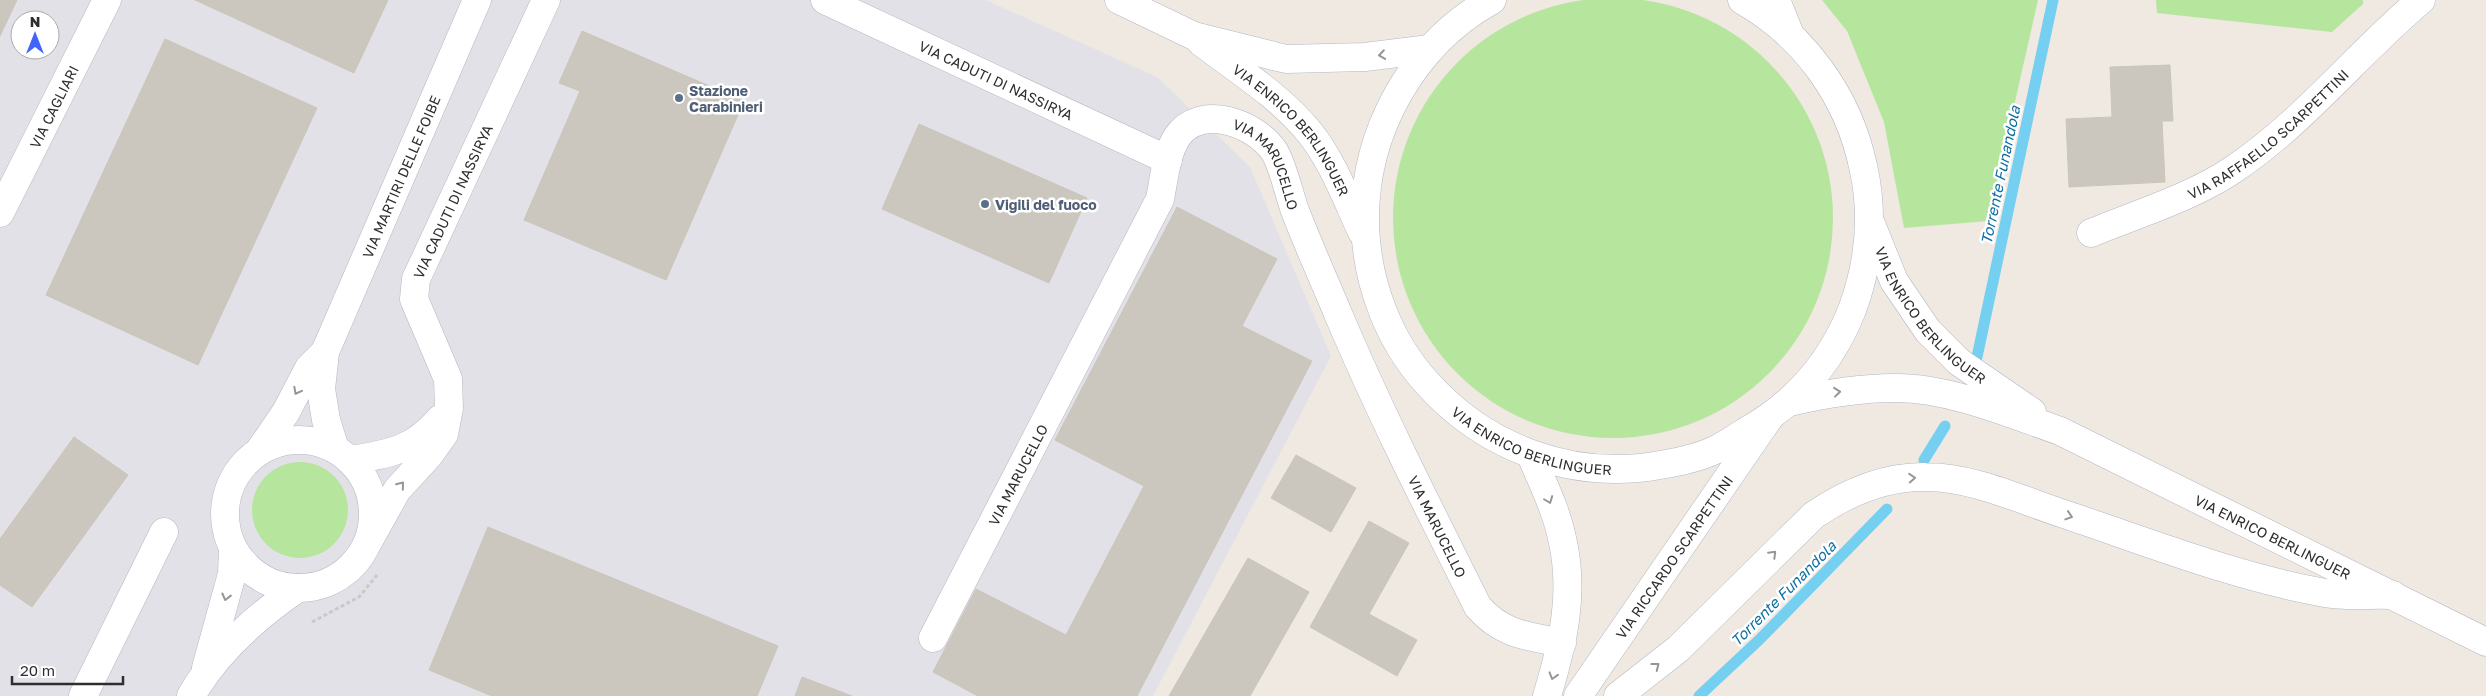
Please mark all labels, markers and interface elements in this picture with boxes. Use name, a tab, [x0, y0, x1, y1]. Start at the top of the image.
north arrow	[10, 10, 60, 60]
text: N	[30, 13, 40, 30]
street label: VIA CADUTI DI NASSIRYA	[917, 37, 1077, 123]
one-way arrow	[1377, 49, 1385, 60]
street label: VIA ENRICO BERLINGUER	[1230, 60, 1353, 199]
street label: VIA CAGLIARI	[25, 62, 81, 151]
street label: VIA RAFFAELLO SCARPETTINI	[2185, 65, 2352, 202]
place label: Stazione Carabinieri	[689, 82, 763, 115]
marker: Stazione Carabinieri	[673, 92, 685, 104]
street label: VIA MARTIRI DELLE FOIBE	[358, 93, 443, 261]
water label: Torrente Funandola	[1977, 104, 2024, 246]
street label: VIA MARUCELLO	[1231, 115, 1303, 212]
street label: VIA CADUTI DI NASSIRYA	[409, 121, 496, 281]
place label: Vigili del fuoco	[995, 196, 1097, 213]
marker: Vigili del fuoco	[979, 198, 991, 210]
street label: VIA ENRICO BERLINGUER	[1872, 244, 1990, 387]
one-way arrow	[293, 386, 303, 395]
one-way arrow	[1833, 387, 1841, 398]
street label: VIA ENRICO BERLINGUER	[1449, 403, 1612, 477]
street label: VIA MARUCELLO	[984, 421, 1051, 528]
street label: VIA RICCARDO SCARPETTINI	[1612, 472, 1736, 642]
one-way arrow	[1908, 472, 1916, 483]
street label: VIA MARUCELLO	[1405, 473, 1470, 580]
one-way arrow	[396, 482, 404, 491]
street label: VIA ENRICO BERLINGUER	[2192, 491, 2354, 582]
one-way arrow	[1543, 495, 1553, 504]
one-way arrow	[2064, 510, 2072, 520]
water label: Torrente Funandola	[1727, 536, 1840, 649]
one-way arrow	[1768, 551, 1777, 560]
one-way arrow	[221, 593, 232, 602]
scale bar	[12, 654, 124, 686]
text: 20 m	[20, 661, 55, 679]
one-way arrow	[1650, 664, 1659, 672]
one-way arrow	[1548, 671, 1558, 680]

